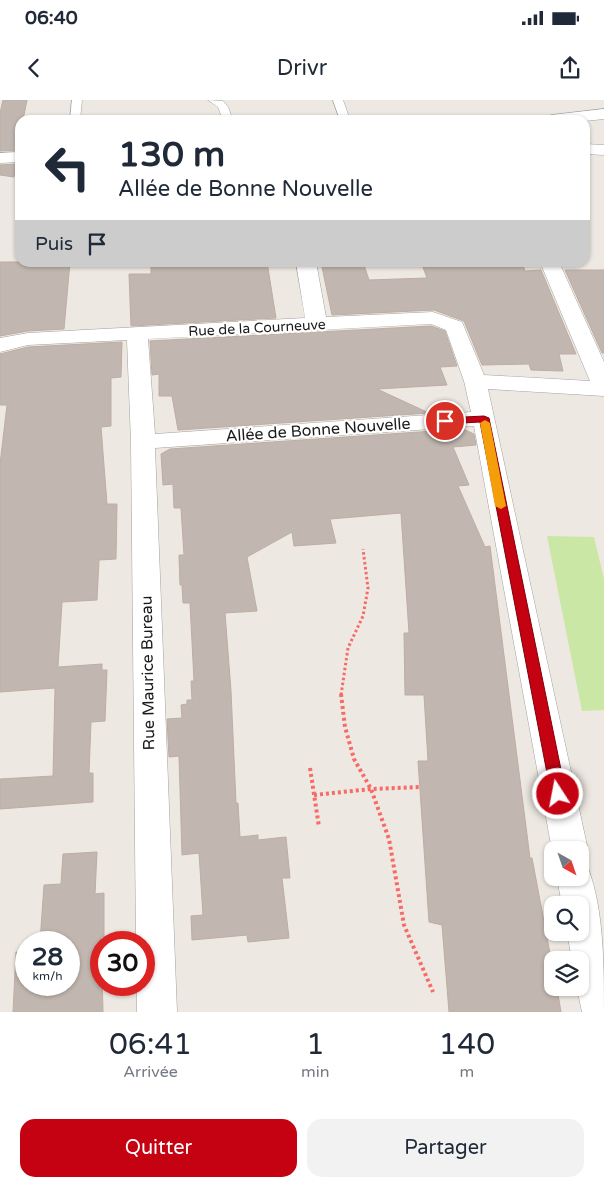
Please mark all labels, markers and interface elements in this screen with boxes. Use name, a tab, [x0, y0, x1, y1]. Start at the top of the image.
text: 06:40	[25, 7, 78, 29]
icon: back	[20, 54, 48, 82]
icon: share	[556, 54, 584, 82]
text: Drivr	[277, 55, 327, 81]
text: 130 m	[118, 134, 225, 176]
icon: left	[35, 135, 100, 200]
text: Allée de Bonne Nouvelle	[118, 176, 373, 202]
icon: arrive	[83, 230, 111, 258]
text: Puis	[35, 233, 73, 255]
street label: Rue de la Courneuve	[188, 316, 326, 340]
pin	[424, 400, 466, 442]
icon: arrive	[431, 407, 459, 435]
street label: Allée de Bonne Nouvelle	[225, 414, 411, 446]
street label: Rue Maurice Bureau	[137, 596, 159, 750]
position arrow	[531, 767, 583, 819]
north arrow	[544, 841, 589, 886]
map controls	[544, 841, 589, 996]
button: search	[544, 896, 589, 941]
speed limit sign: 30	[90, 931, 155, 996]
text: 28	[32, 942, 63, 972]
button: layers	[544, 951, 589, 996]
text: km/h	[32, 969, 63, 983]
text: 06:41	[109, 1026, 192, 1063]
text: 1	[306, 1026, 325, 1063]
text: 140	[439, 1026, 495, 1063]
text: Arrivée	[123, 1062, 178, 1082]
text: min	[301, 1062, 330, 1082]
text: m	[459, 1062, 474, 1082]
button: Quitter	[20, 1119, 297, 1177]
button: Partager	[307, 1119, 584, 1177]

